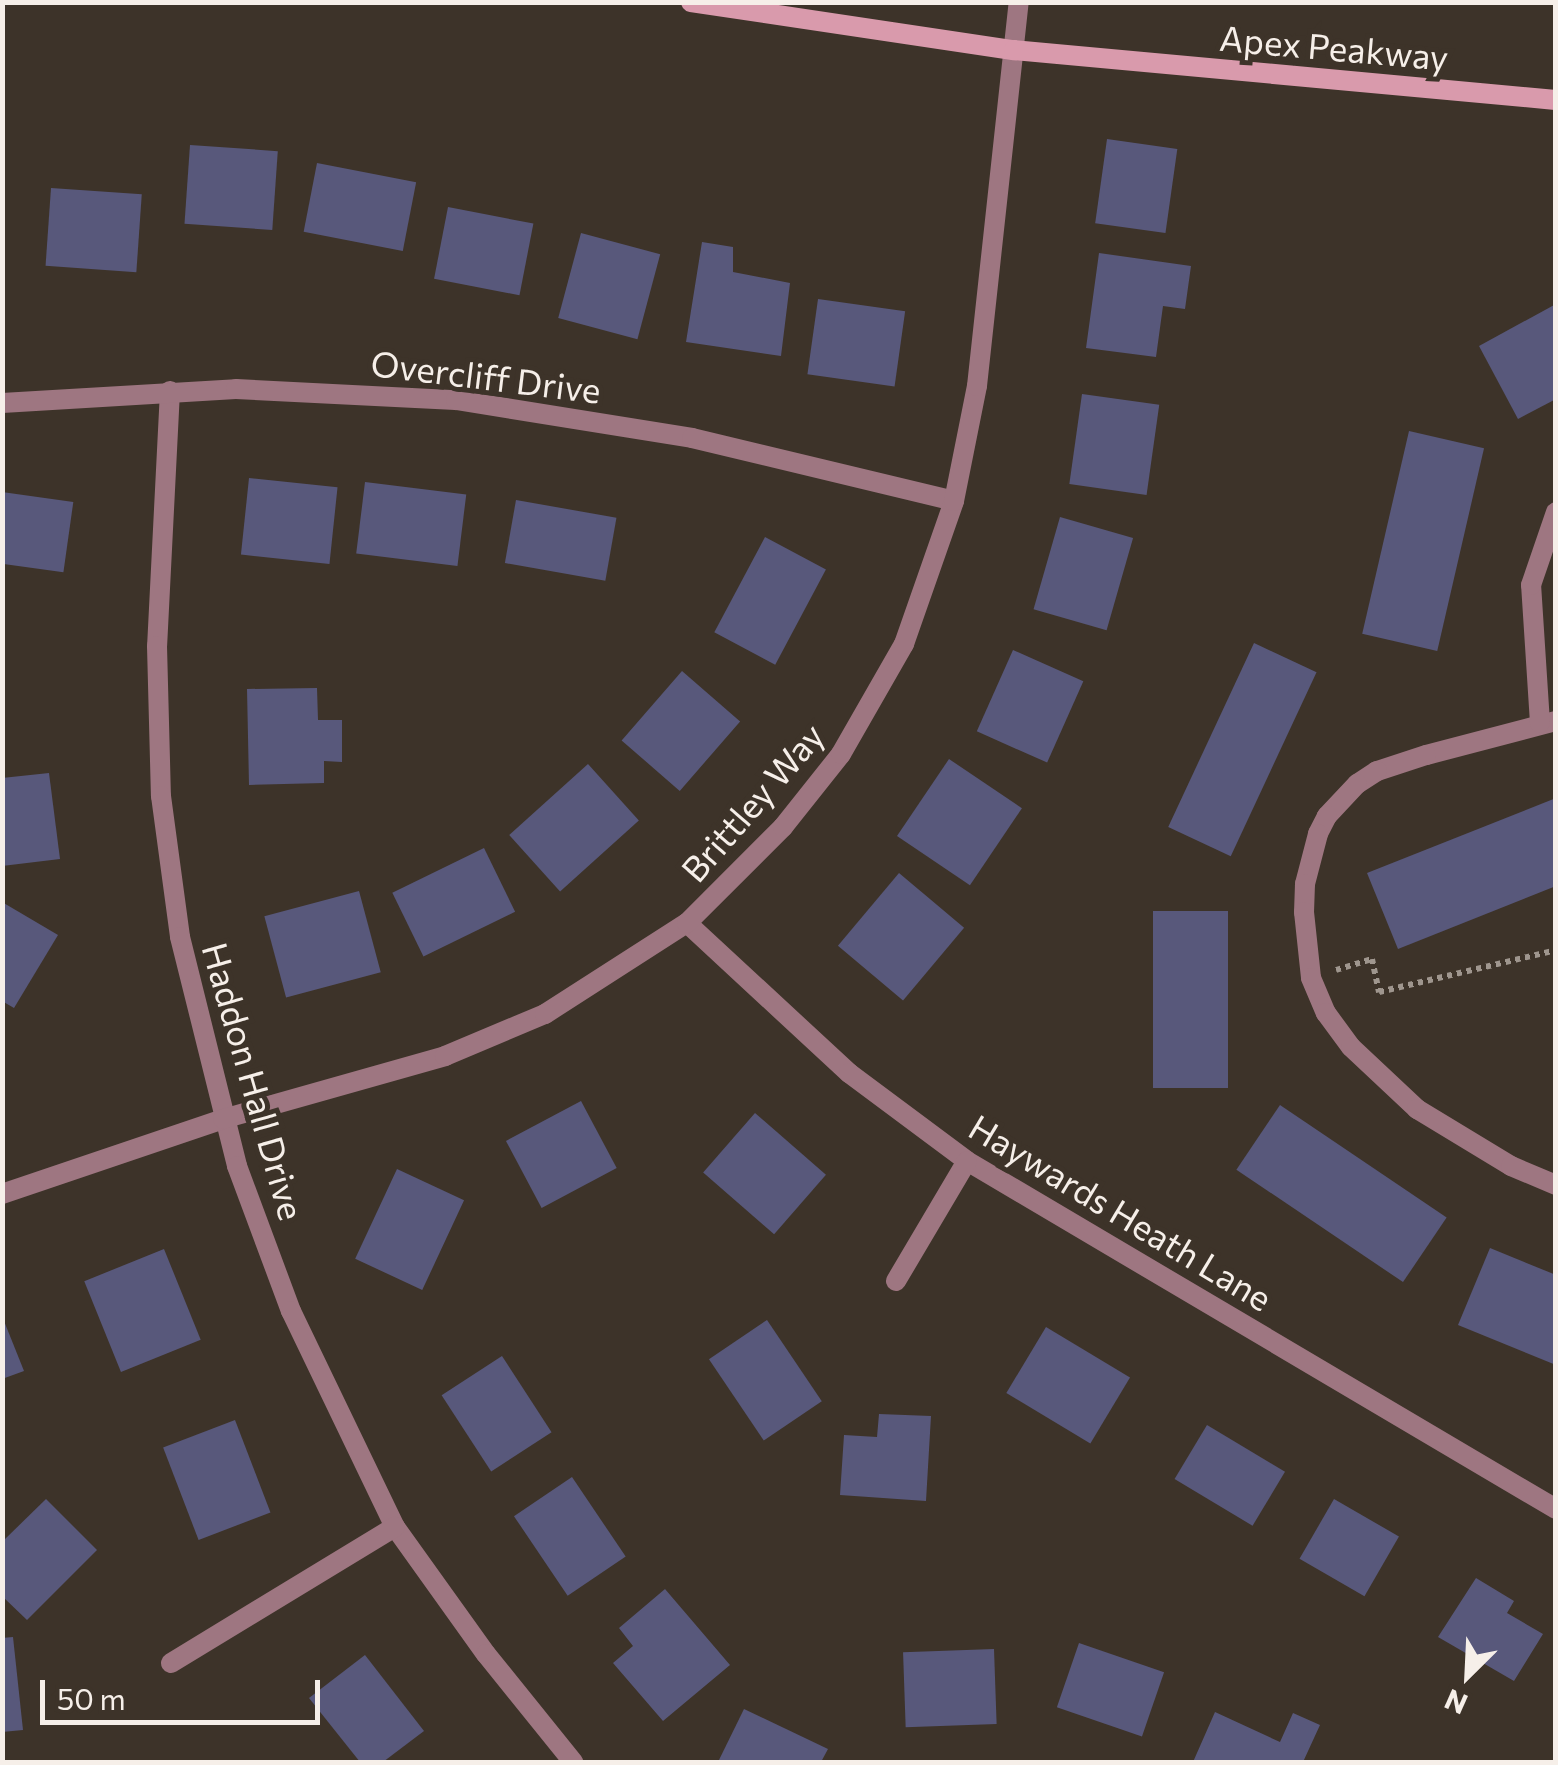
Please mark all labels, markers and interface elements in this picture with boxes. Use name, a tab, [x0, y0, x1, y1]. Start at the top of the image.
street label: Apex Peakway	[1218, 16, 1450, 78]
street label: Overcliff Drive	[369, 341, 603, 411]
street label: Brittley Way	[672, 714, 832, 890]
street label: Haddon Hall Drive	[194, 938, 314, 1224]
street label: Haywards Heath Lane	[962, 1105, 1280, 1319]
north arrow	[1418, 1625, 1518, 1725]
scale bar	[45, 1660, 325, 1722]
text: 50 m	[57, 1679, 126, 1716]
text: N	[1439, 1683, 1472, 1722]

